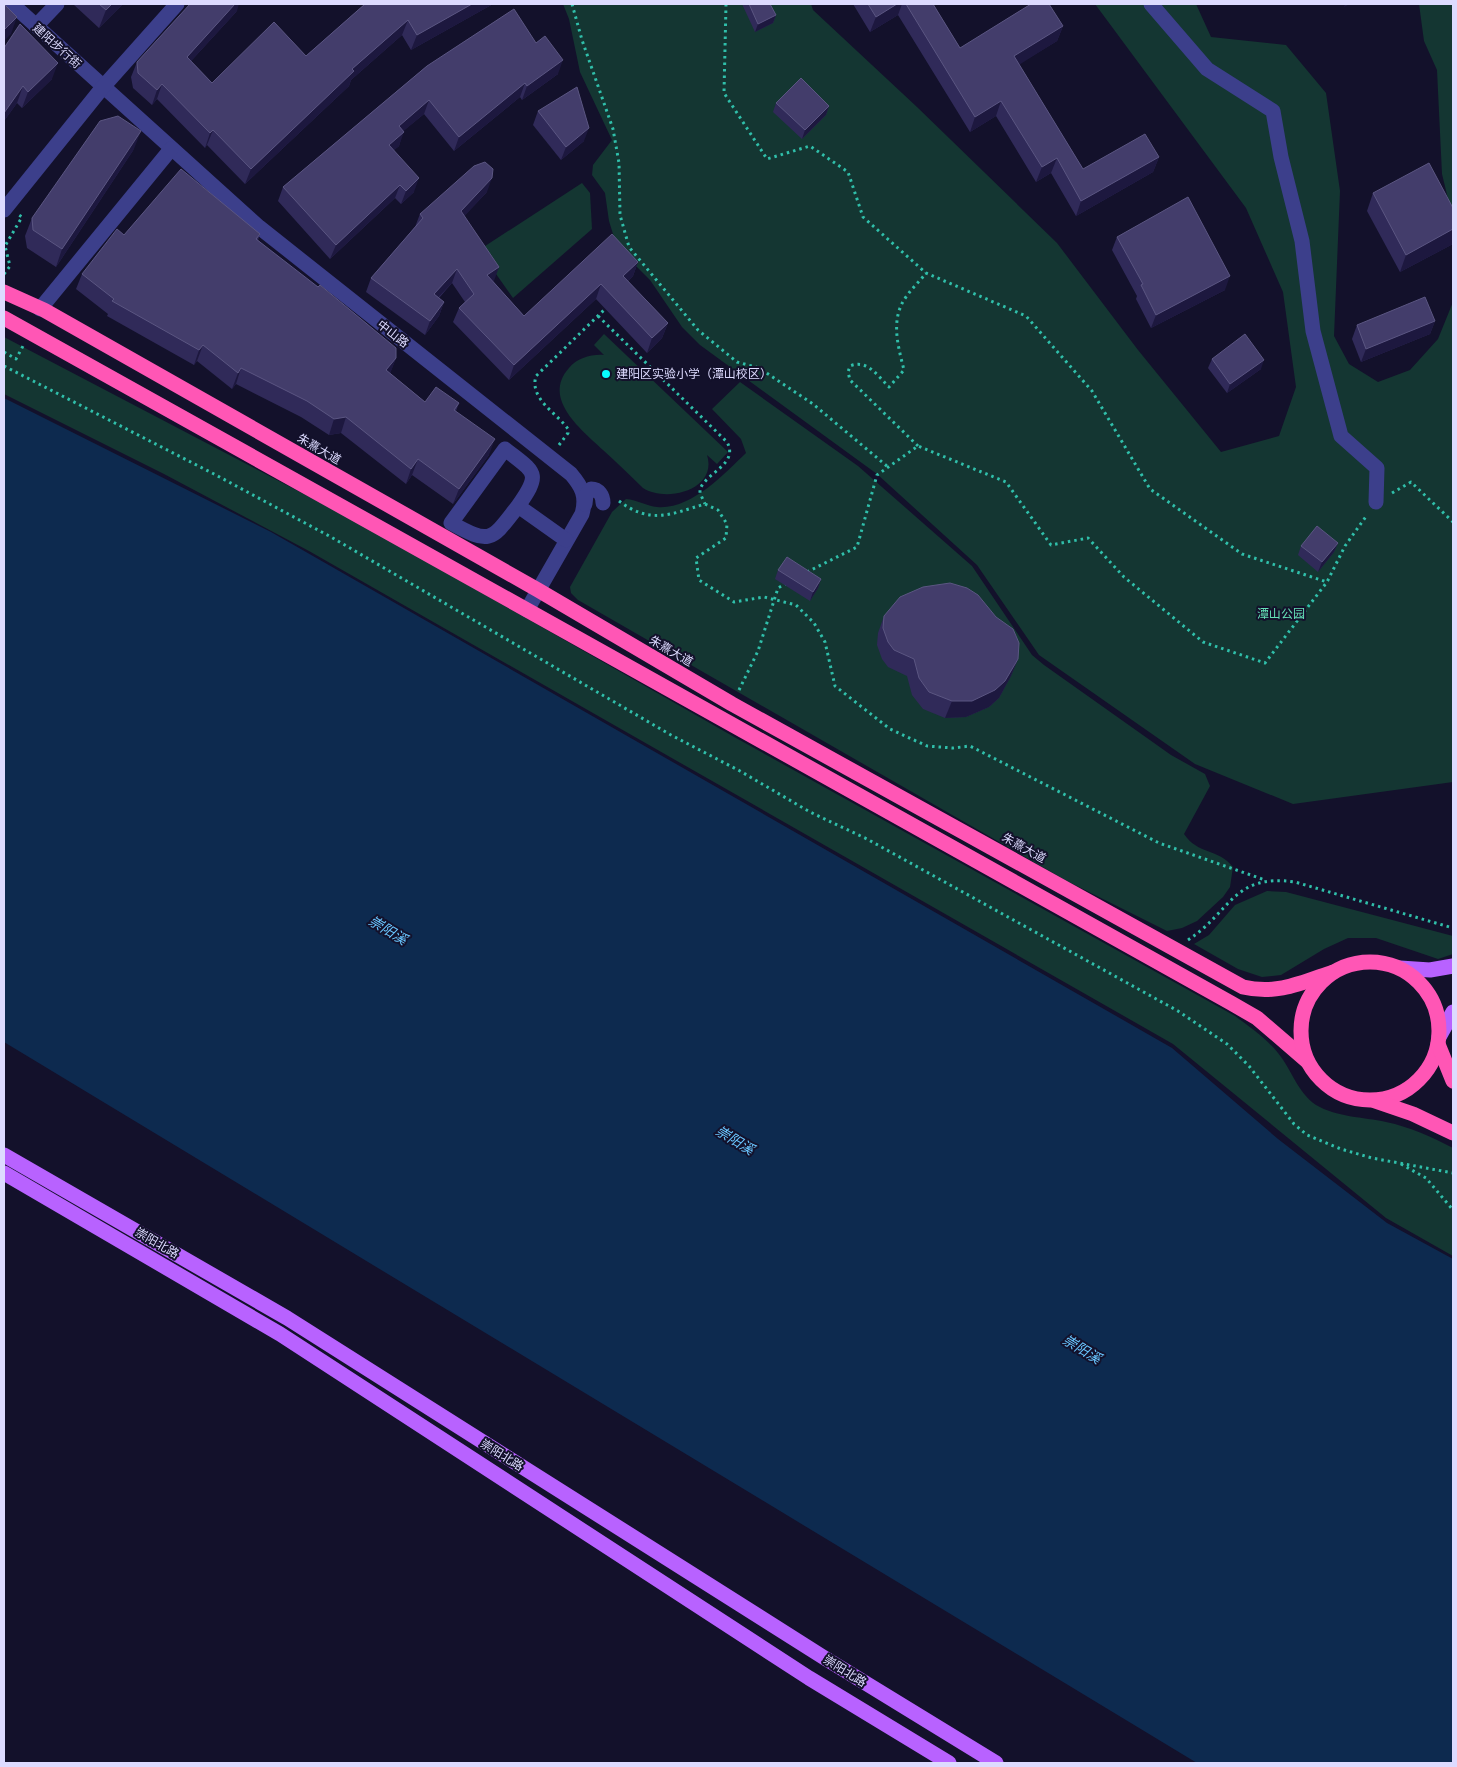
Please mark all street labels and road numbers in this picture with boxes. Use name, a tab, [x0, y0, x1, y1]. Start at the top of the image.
street label: 建阳步行街	[29, 20, 85, 72]
street label: 中山路	[374, 317, 412, 351]
street label: 朱熹大道	[294, 430, 344, 468]
street label: 朱熹大道	[646, 632, 696, 670]
street label: 朱熹大道	[999, 829, 1049, 867]
street label: 崇阳北路	[132, 1224, 182, 1262]
street label: 崇阳北路	[477, 1435, 527, 1475]
street label: 崇阳北路	[820, 1651, 870, 1691]

